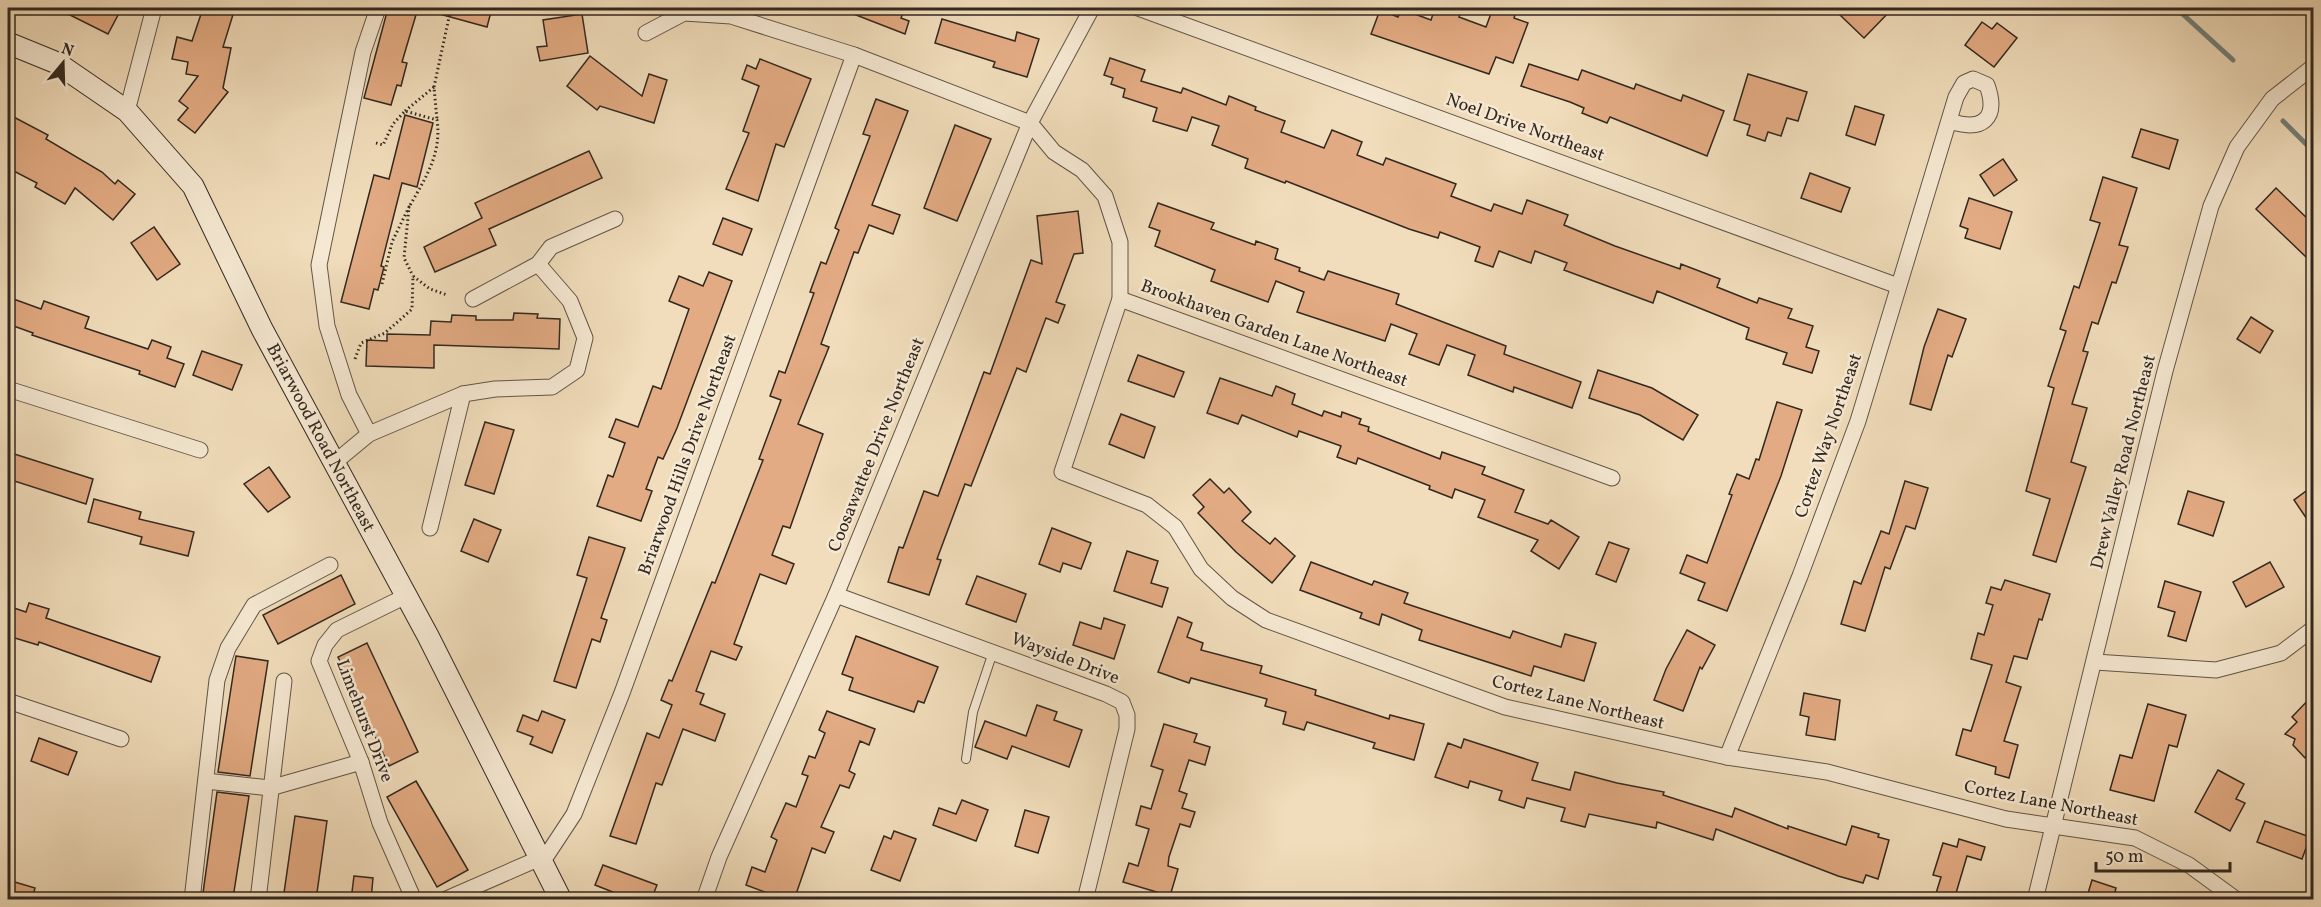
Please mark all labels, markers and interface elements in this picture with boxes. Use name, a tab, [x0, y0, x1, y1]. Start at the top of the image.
north arrow	[33, 33, 93, 93]
text: N	[58, 38, 77, 63]
street label: Noel Drive Northeast	[1442, 88, 1608, 168]
street label: Brookhaven Garden Lane Northeast	[1137, 274, 1411, 394]
street label: Briarwood Hills Drive Northeast	[633, 331, 743, 579]
street label: Coosawattee Drive Northeast	[822, 334, 932, 556]
street label: Briarwood Road Northeast	[260, 339, 380, 537]
street label: Cortez Way Northeast	[1789, 350, 1869, 522]
street label: Drew Valley Road Northeast	[2085, 352, 2163, 572]
street label: Wayside Drive	[1007, 627, 1123, 691]
street label: Limehurst Drive	[329, 656, 399, 786]
street label: Cortez Lane Northeast	[1489, 669, 1667, 737]
street label: Cortez Lane Northeast	[1962, 775, 2140, 833]
scale bar	[2096, 835, 2230, 873]
text: 50 m	[2105, 845, 2144, 870]

